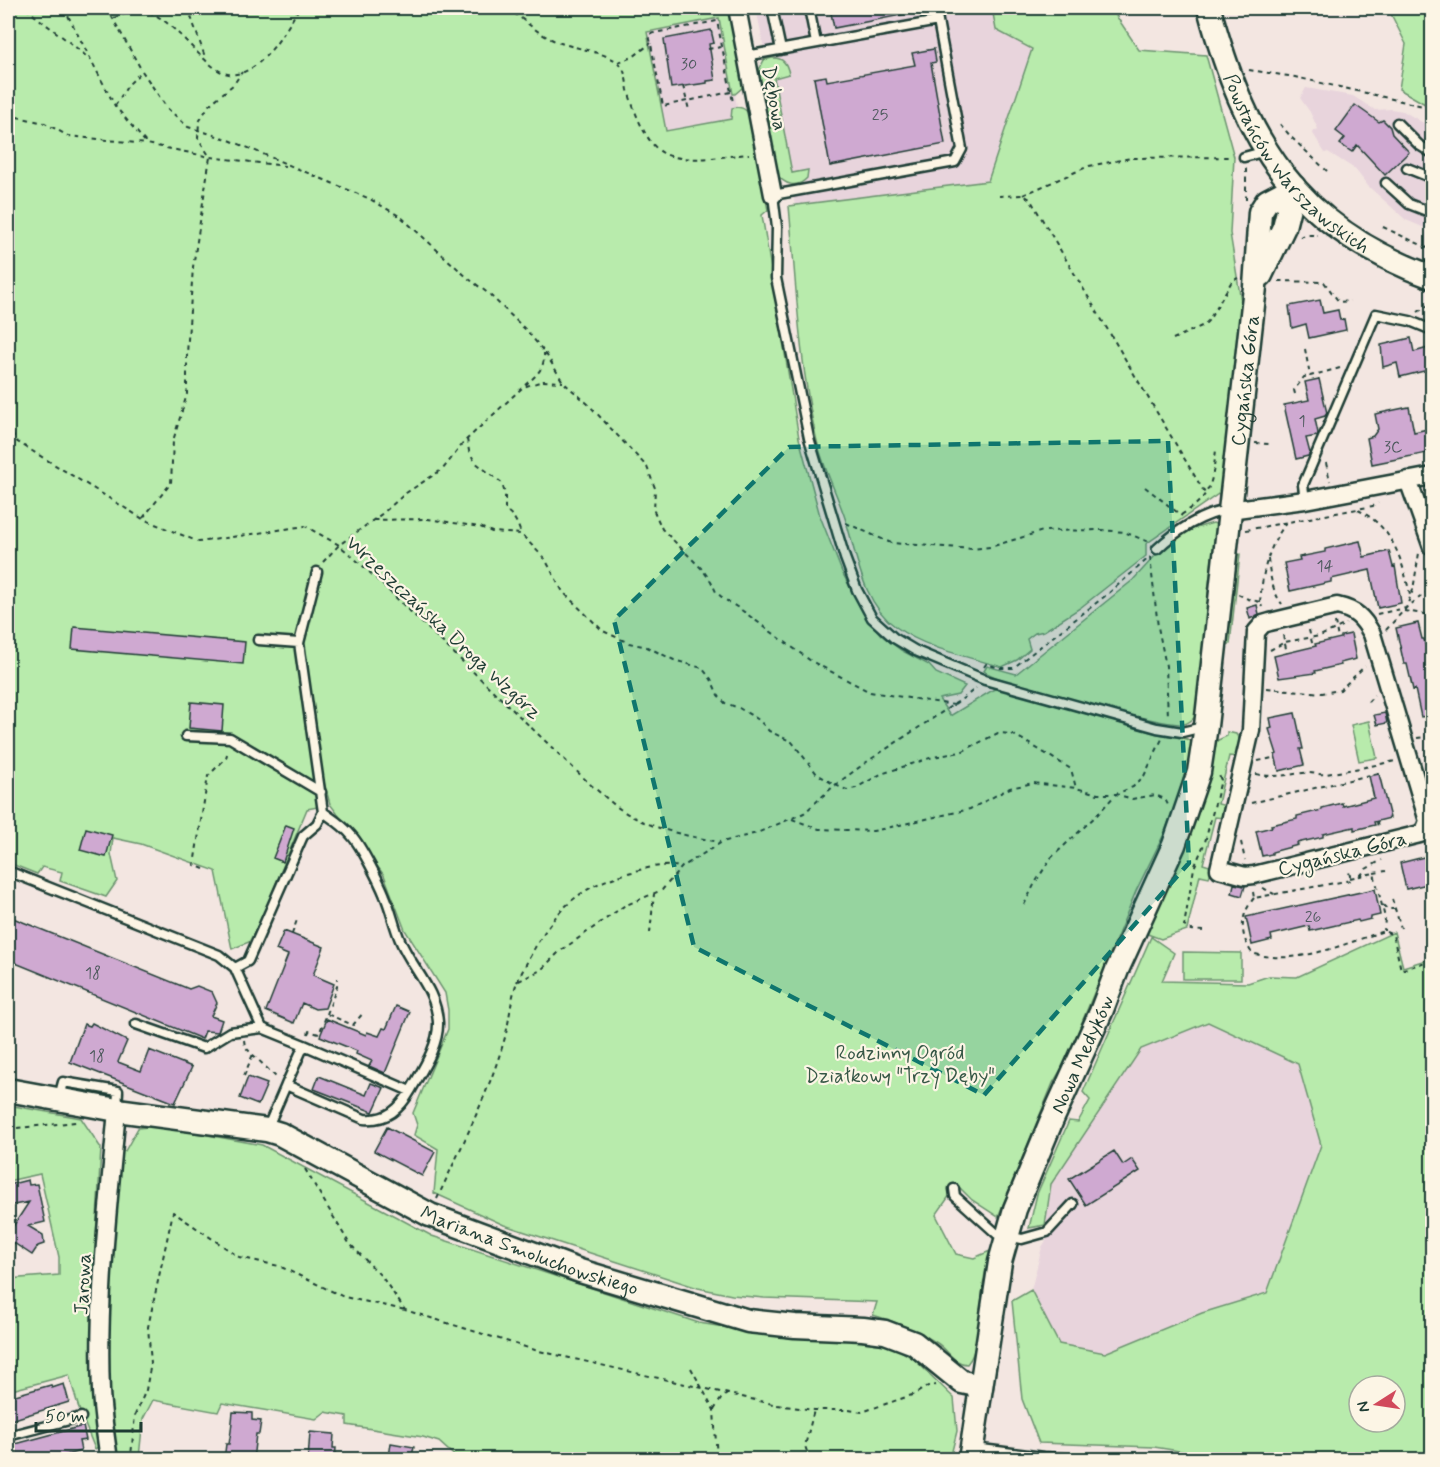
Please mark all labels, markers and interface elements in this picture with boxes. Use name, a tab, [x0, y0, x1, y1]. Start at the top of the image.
house number: 30	[681, 54, 697, 75]
street label: Dębowa	[754, 64, 793, 133]
street label: Powstańców Warszawskich	[1216, 70, 1374, 261]
house number: 25	[872, 105, 888, 126]
street label: Cygańska Góra	[1225, 314, 1267, 448]
house number: 1	[1298, 411, 1306, 432]
house number: 3C	[1384, 437, 1402, 458]
street label: Wrzeszczańska Droga Wzgórz	[339, 530, 547, 726]
house number: 14	[1317, 556, 1334, 577]
street label: Cygańska Góra	[1275, 825, 1410, 884]
house number: 26	[1305, 907, 1321, 928]
house number: 18	[85, 963, 101, 984]
street label: Nowa Medyków	[1045, 992, 1121, 1118]
park label: Rodzinny Ogród Działkowy "Trzy Dęby"	[805, 1040, 995, 1090]
house number: 18	[89, 1046, 105, 1067]
street label: Mariana Smoluchowskiego	[415, 1200, 641, 1303]
street label: Jarowa	[68, 1252, 99, 1316]
north arrow	[1347, 1374, 1407, 1434]
scale bar	[36, 1395, 141, 1433]
text: N	[1352, 1399, 1375, 1414]
text: 50 m	[45, 1405, 85, 1429]

